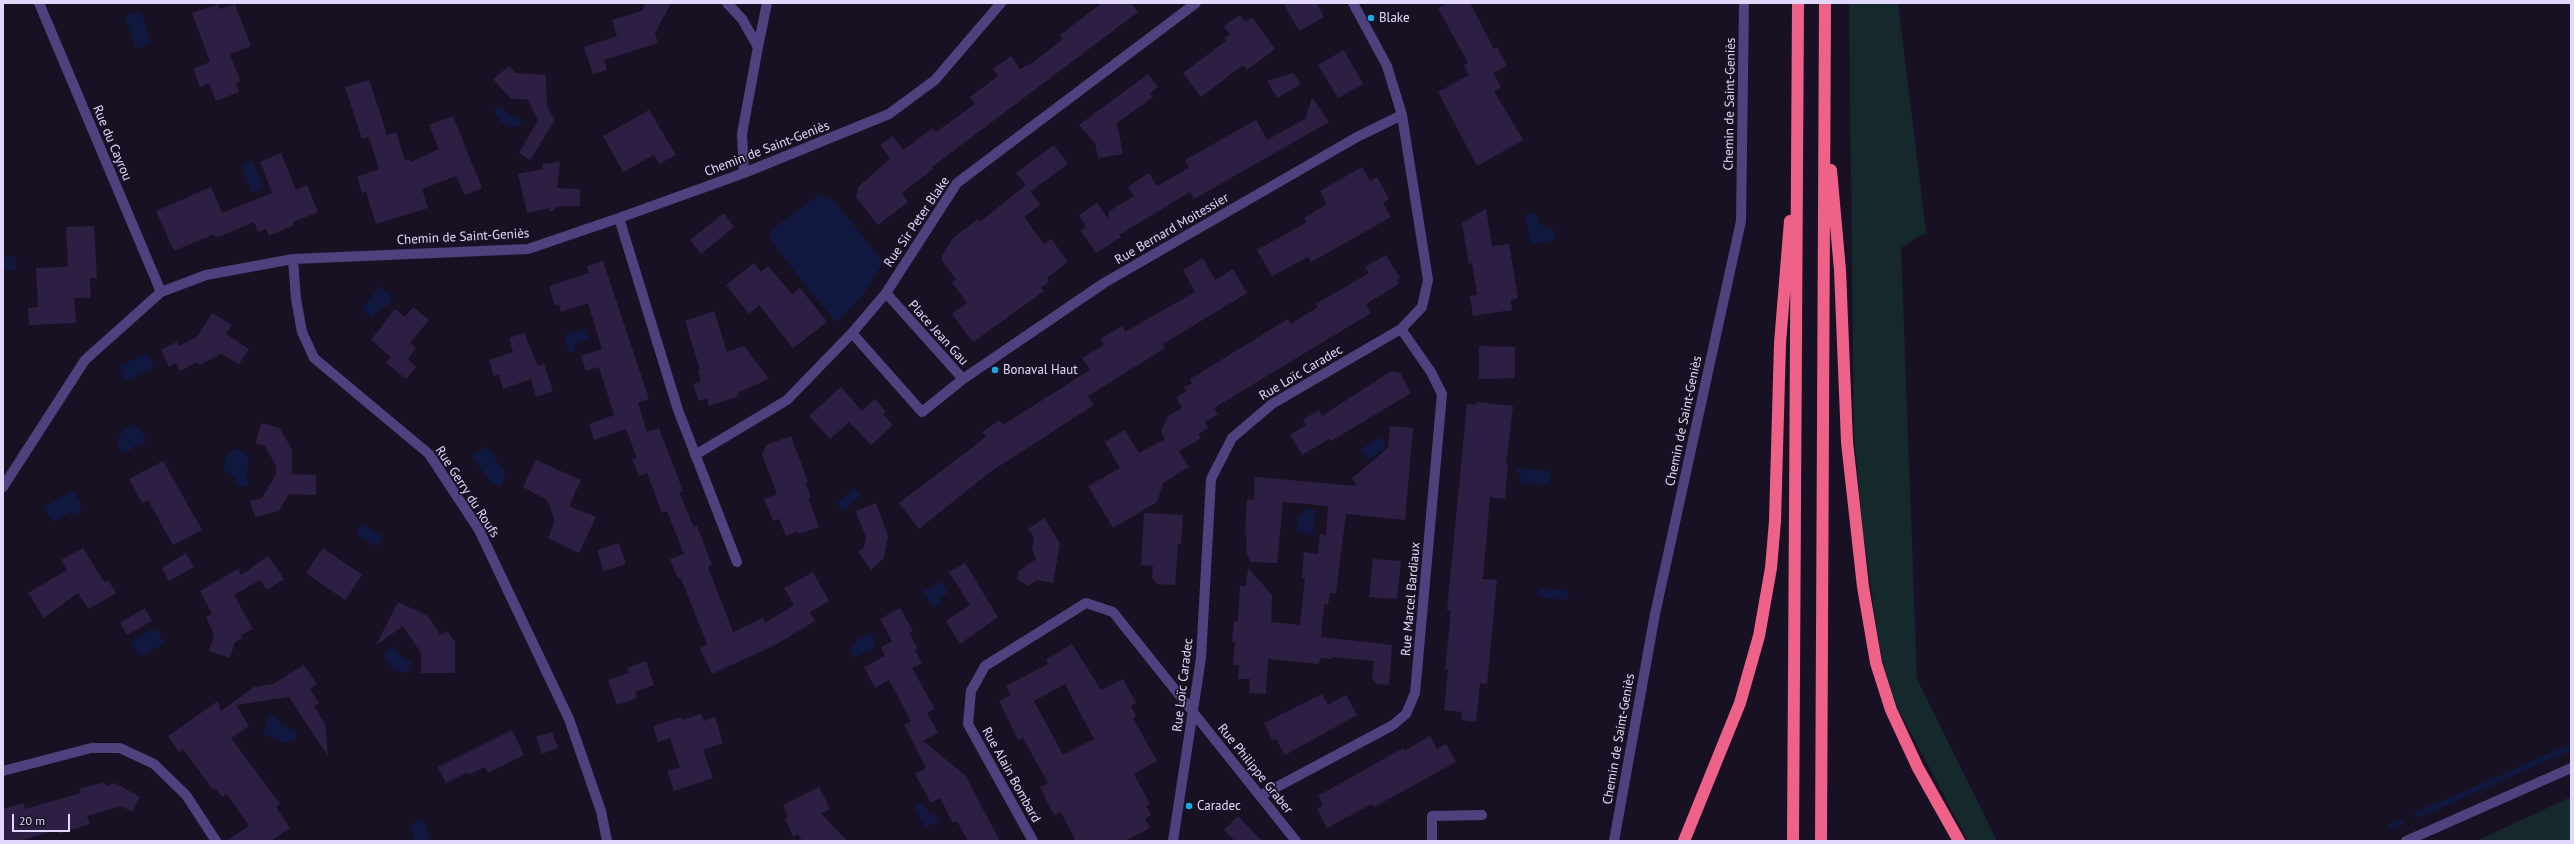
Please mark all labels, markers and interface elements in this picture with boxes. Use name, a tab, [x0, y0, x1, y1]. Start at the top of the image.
place label: Blake	[1379, 10, 1410, 26]
marker: Blake	[1366, 13, 1376, 23]
street label: Chemin de Saint-Geniès	[1721, 38, 1739, 170]
street label: Rue du Cayrou	[89, 103, 135, 183]
street label: Chemin de Saint-Geniès	[702, 118, 832, 180]
street label: Rue Sir Peter Blake	[881, 174, 953, 270]
street label: Rue Bernard Moitessier	[1112, 190, 1232, 268]
street label: Chemin de Saint-Geniès	[396, 226, 530, 248]
street label: Place Jean Gau	[905, 297, 971, 369]
street label: Rue Loïc Caradec	[1257, 342, 1345, 404]
street label: Chemin de Saint-Geniès	[1663, 354, 1705, 488]
place label: Bonaval Haut	[1003, 362, 1078, 378]
marker: Bonaval Haut	[990, 365, 1000, 375]
street label: Rue Gerry du Roufs	[432, 443, 502, 541]
street label: Rue Marcel Bardiaux	[1398, 541, 1424, 657]
street label: Rue Loïc Caradec	[1170, 637, 1196, 733]
street label: Chemin de Saint-Geniès	[1600, 672, 1638, 806]
street label: Rue Philippe Graber	[1214, 721, 1296, 817]
street label: Rue Alain Bombard	[978, 725, 1044, 825]
place label: Caradec	[1197, 798, 1241, 814]
marker: Caradec	[1184, 801, 1194, 811]
scale bar	[14, 806, 72, 832]
text: 20 m	[19, 813, 45, 828]

